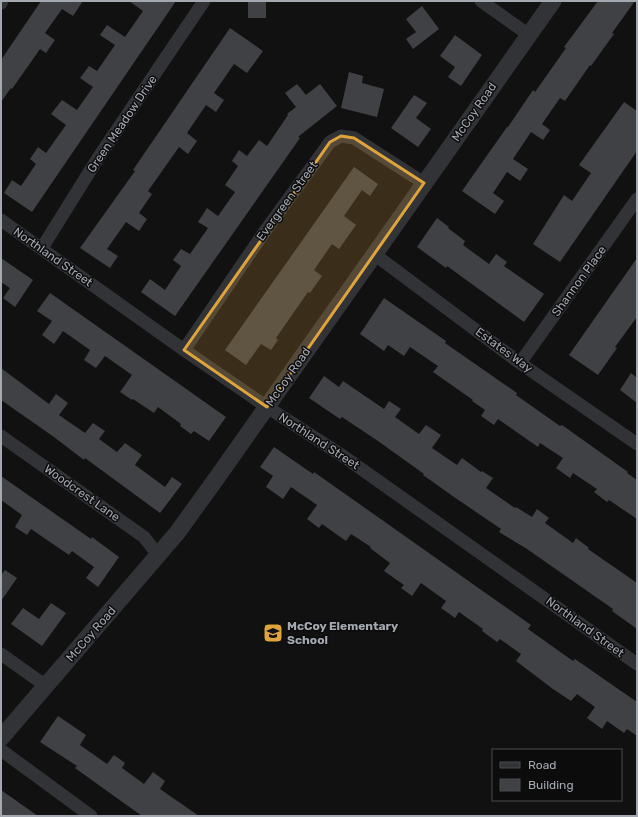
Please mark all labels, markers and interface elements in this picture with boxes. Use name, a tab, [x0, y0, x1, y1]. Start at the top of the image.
street label: Green Meadow Drive	[84, 73, 160, 175]
street label: McCoy Road	[449, 80, 499, 144]
street label: Evergreen Street	[254, 158, 321, 243]
street label: Northland Street	[11, 224, 96, 290]
street label: Shannon Place	[549, 243, 609, 319]
street label: Estates Way	[473, 325, 536, 376]
street label: McCoy Road	[263, 345, 313, 409]
street label: Northland Street	[276, 410, 362, 472]
street label: Woodcrest Lane	[41, 462, 123, 524]
street label: Northland Street	[543, 594, 627, 660]
street label: McCoy Road	[63, 604, 119, 664]
place label: McCoy Elementary School	[287, 619, 398, 647]
school or university icon: McCoy Elementary School	[262, 622, 284, 644]
legend	[492, 749, 622, 801]
text: Road	[528, 758, 556, 772]
text: Building	[528, 778, 574, 792]

